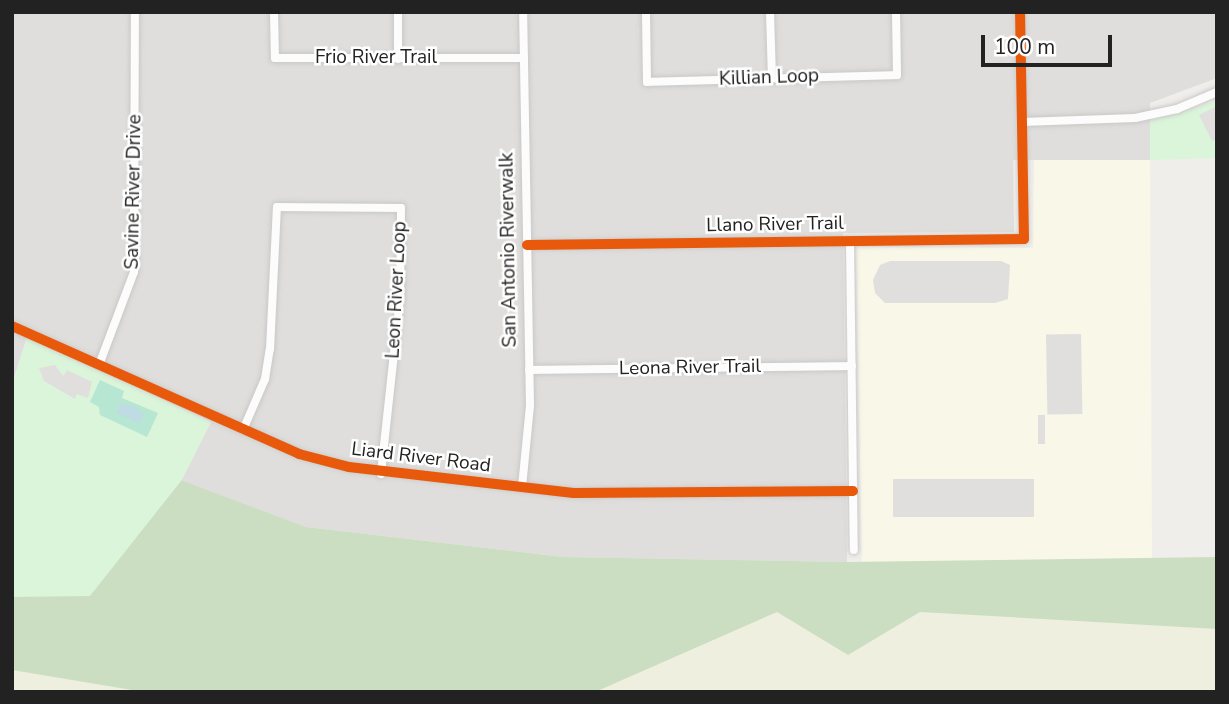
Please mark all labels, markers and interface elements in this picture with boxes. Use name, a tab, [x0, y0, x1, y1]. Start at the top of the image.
scale bar	[984, 21, 1115, 65]
text: 100 m	[994, 33, 1055, 61]
street label: Frio River Trail	[315, 47, 437, 69]
street label: Killian Loop	[719, 65, 819, 91]
street label: Savine River Drive	[121, 114, 147, 270]
street label: San Antonio Riverwalk	[496, 152, 522, 348]
street label: Llano River Trail	[706, 212, 844, 238]
street label: Leon River Loop	[382, 221, 412, 359]
street label: Leona River Trail	[619, 355, 761, 381]
street label: Liard River Road	[350, 438, 492, 478]

